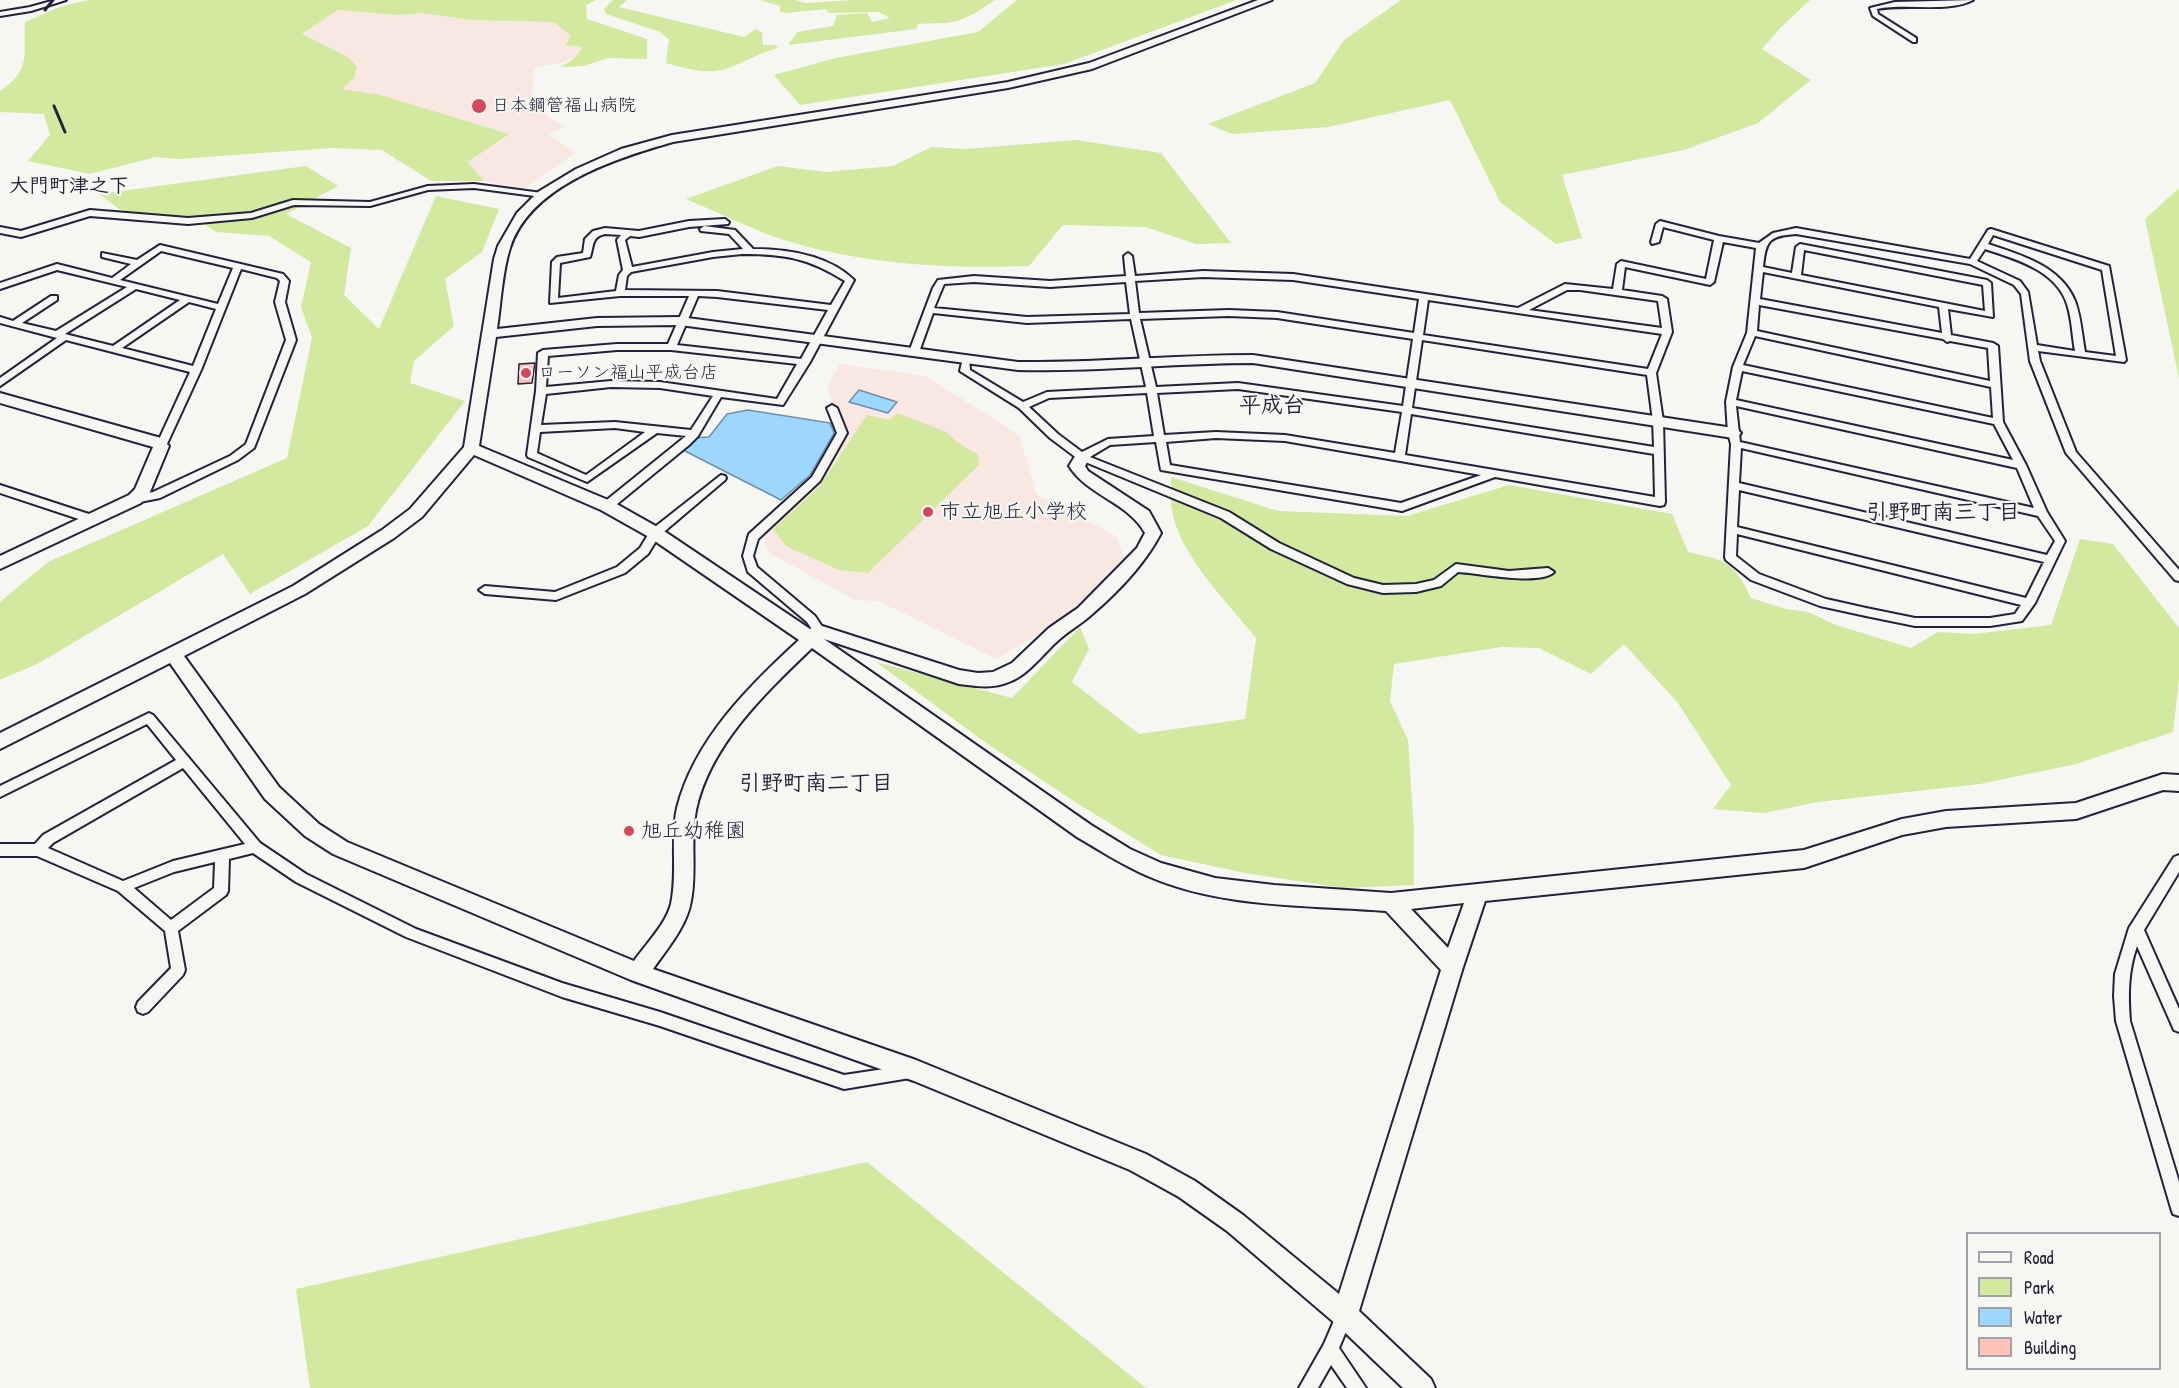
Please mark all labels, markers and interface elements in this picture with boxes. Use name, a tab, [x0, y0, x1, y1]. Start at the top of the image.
place label: 日本鋼管福山病院	[492, 95, 636, 117]
marker: 日本鋼管福山病院	[470, 97, 488, 115]
district label: 大門町津之下	[9, 175, 129, 199]
place label: ローソン福山平成台店	[538, 362, 718, 384]
marker: ローソン福山平成台店	[519, 366, 533, 380]
district label: 平成台	[1239, 393, 1305, 419]
place label: 市立旭丘小学校	[940, 499, 1087, 525]
district label: 引野町南三丁目	[1866, 500, 2020, 526]
marker: 市立旭丘小学校	[921, 505, 935, 519]
district label: 引野町南二丁目	[739, 771, 893, 797]
place label: 旭丘幼稚園	[641, 818, 746, 844]
marker: 旭丘幼稚園	[622, 824, 636, 838]
legend	[1966, 1232, 2161, 1370]
text: Road	[2024, 1245, 2054, 1270]
text: Park	[2024, 1275, 2054, 1300]
text: Water	[2024, 1305, 2062, 1330]
text: Building	[2024, 1335, 2076, 1360]

